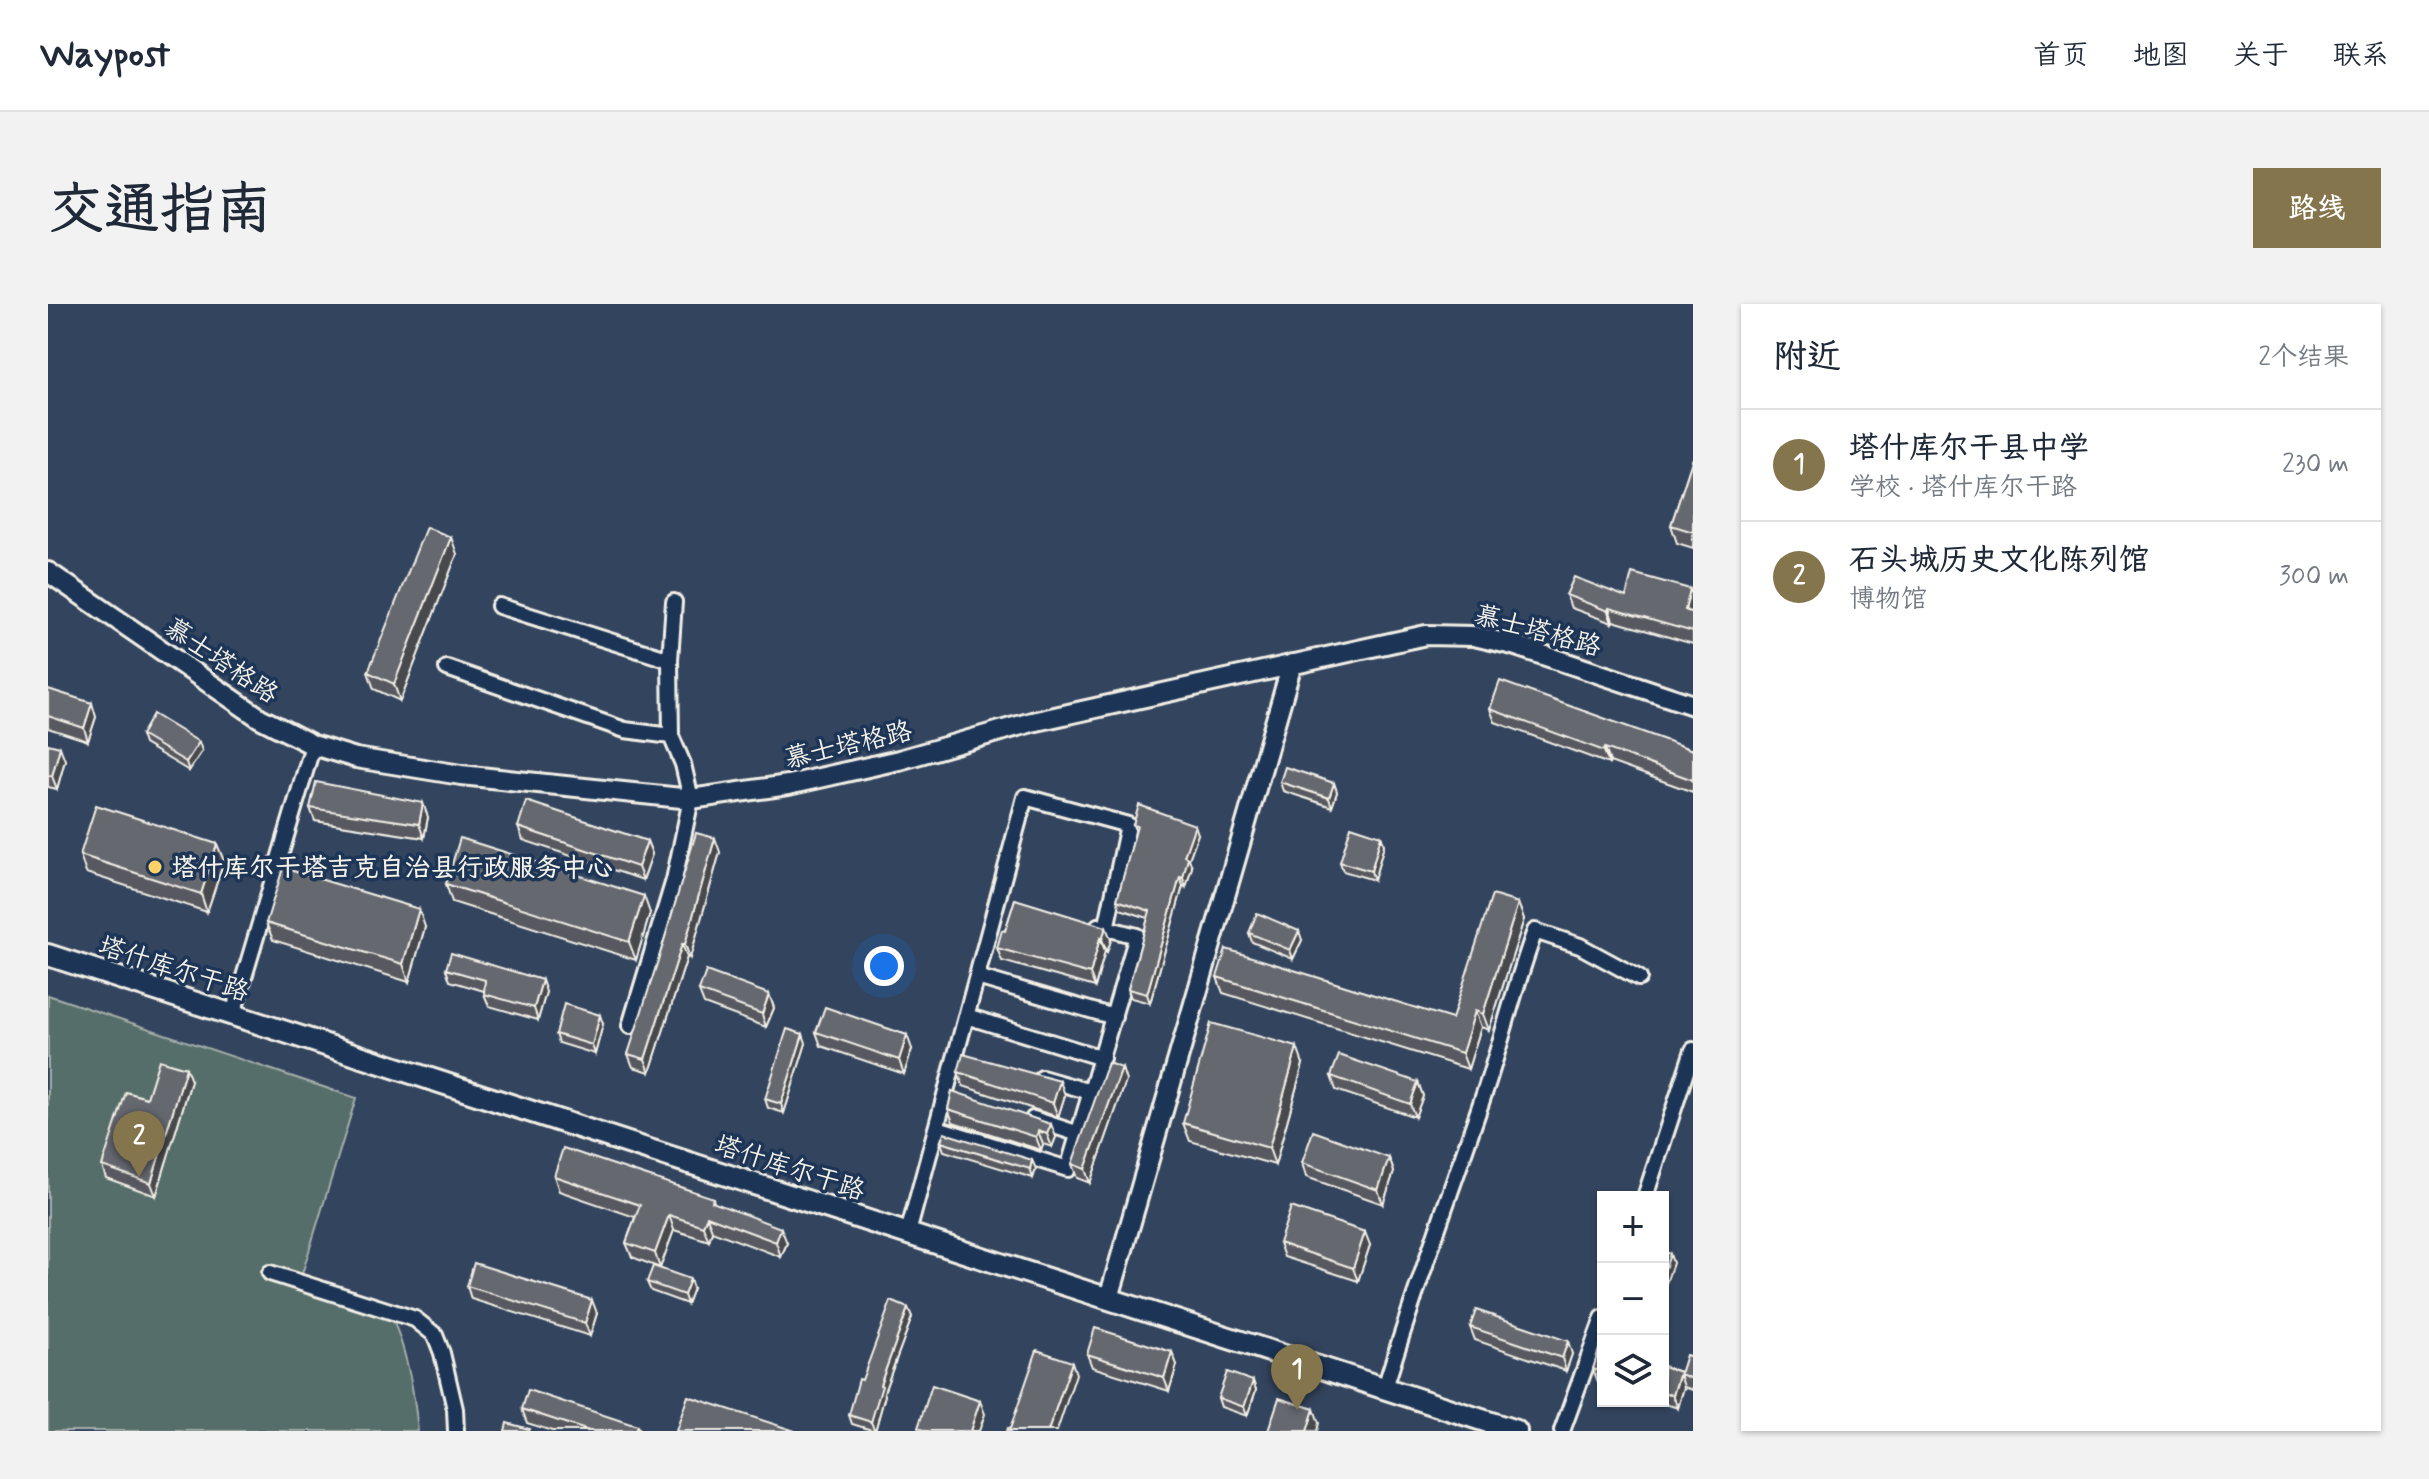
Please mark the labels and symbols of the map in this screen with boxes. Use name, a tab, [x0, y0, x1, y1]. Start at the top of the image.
street label: 慕士塔格路	[1470, 599, 1605, 665]
street label: 慕士塔格路	[157, 611, 284, 712]
street label: 慕士塔格路	[781, 715, 916, 777]
place label: 塔什库尔干塔吉克自治县行政服务中心	[171, 852, 613, 886]
marker: 塔什库尔干塔吉克自治县行政服务中心	[146, 858, 164, 876]
street label: 塔什库尔干路	[94, 930, 253, 1010]
your location	[864, 946, 904, 986]
pin: 2	[113, 1111, 165, 1177]
street label: 塔什库尔干路	[710, 1129, 869, 1209]
pin: 1	[1271, 1344, 1323, 1410]

